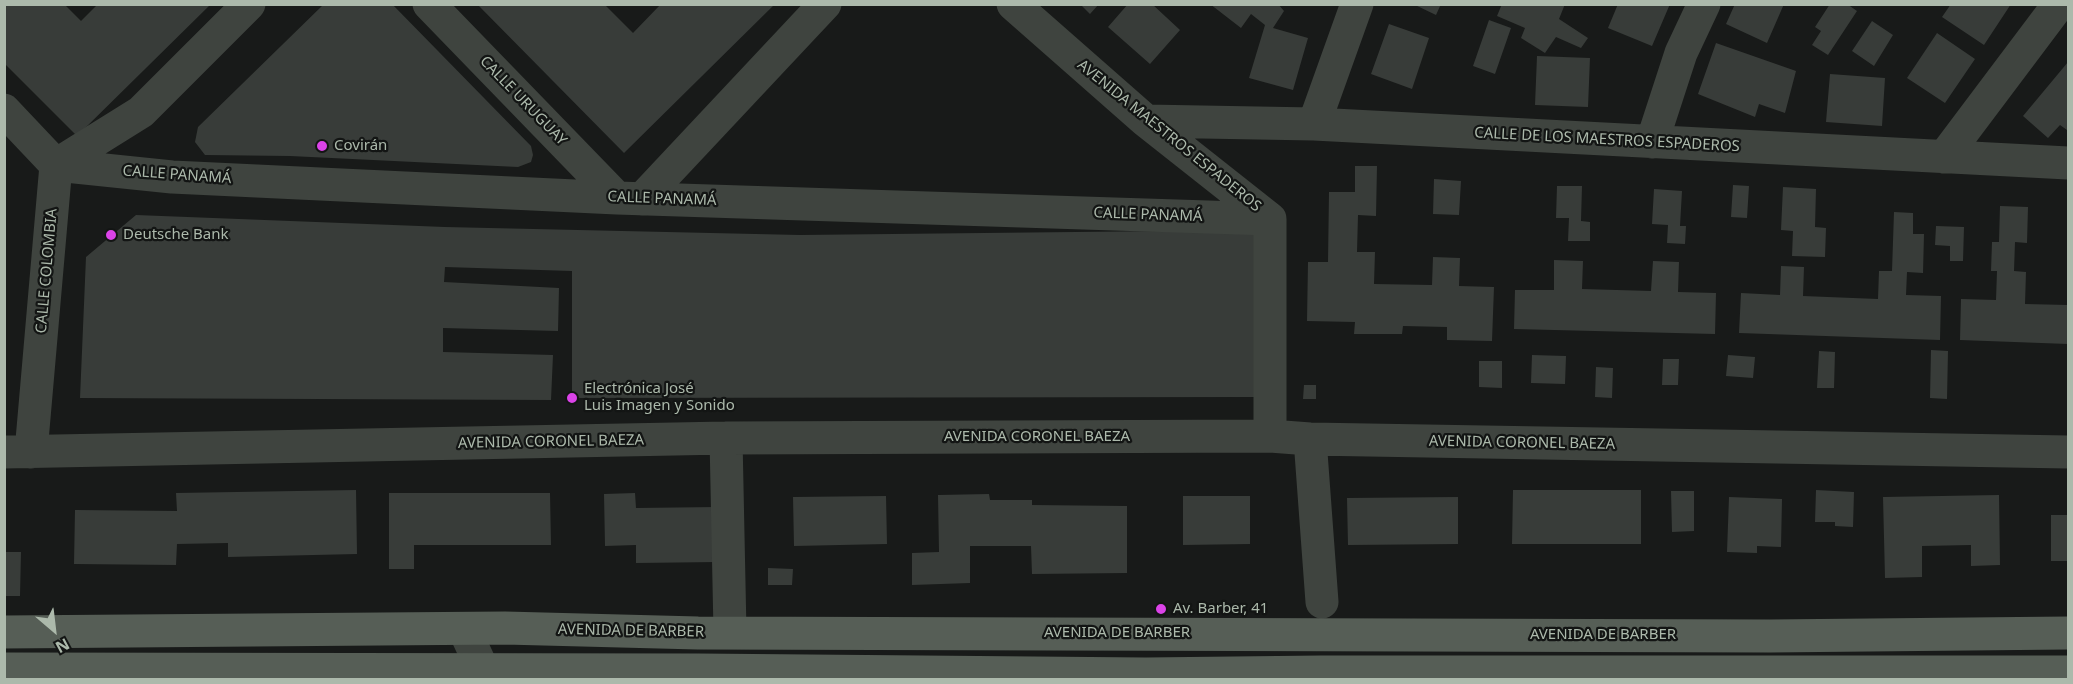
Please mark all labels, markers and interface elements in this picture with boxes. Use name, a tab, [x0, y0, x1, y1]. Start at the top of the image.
street label: CALLE URUGUAY	[476, 53, 570, 149]
street label: AVENIDA MAESTROS ESPADEROS	[1073, 56, 1265, 216]
street label: CALLE DE LOS MAESTROS ESPADEROS	[1474, 124, 1740, 156]
place label: Covirán	[334, 137, 387, 155]
marker: Covirán	[315, 139, 329, 153]
street label: CALLE PANAMÁ	[122, 162, 232, 188]
street label: CALLE PANAMÁ	[607, 188, 717, 210]
street label: CALLE PANAMÁ	[1093, 204, 1203, 226]
street label: CALLE COLOMBIA	[33, 208, 61, 334]
place label: Deutsche Bank	[123, 226, 229, 244]
marker: Deutsche Bank	[104, 228, 118, 242]
place label: Electrónica José Luis Imagen y Sonido	[584, 380, 735, 415]
marker: Electrónica José Luis Imagen y Sonido	[565, 391, 579, 405]
street label: AVENIDA CORONEL BAEZA	[944, 428, 1130, 446]
street label: AVENIDA CORONEL BAEZA	[458, 431, 644, 453]
street label: AVENIDA CORONEL BAEZA	[1429, 432, 1615, 454]
north arrow	[24, 600, 84, 660]
place label: Av. Barber, 41	[1173, 600, 1268, 618]
marker: Av. Barber, 41	[1154, 602, 1168, 616]
street label: AVENIDA DE BARBER	[558, 621, 704, 641]
street label: AVENIDA DE BARBER	[1044, 624, 1190, 642]
street label: AVENIDA DE BARBER	[1530, 626, 1676, 644]
text: N	[52, 633, 73, 659]

